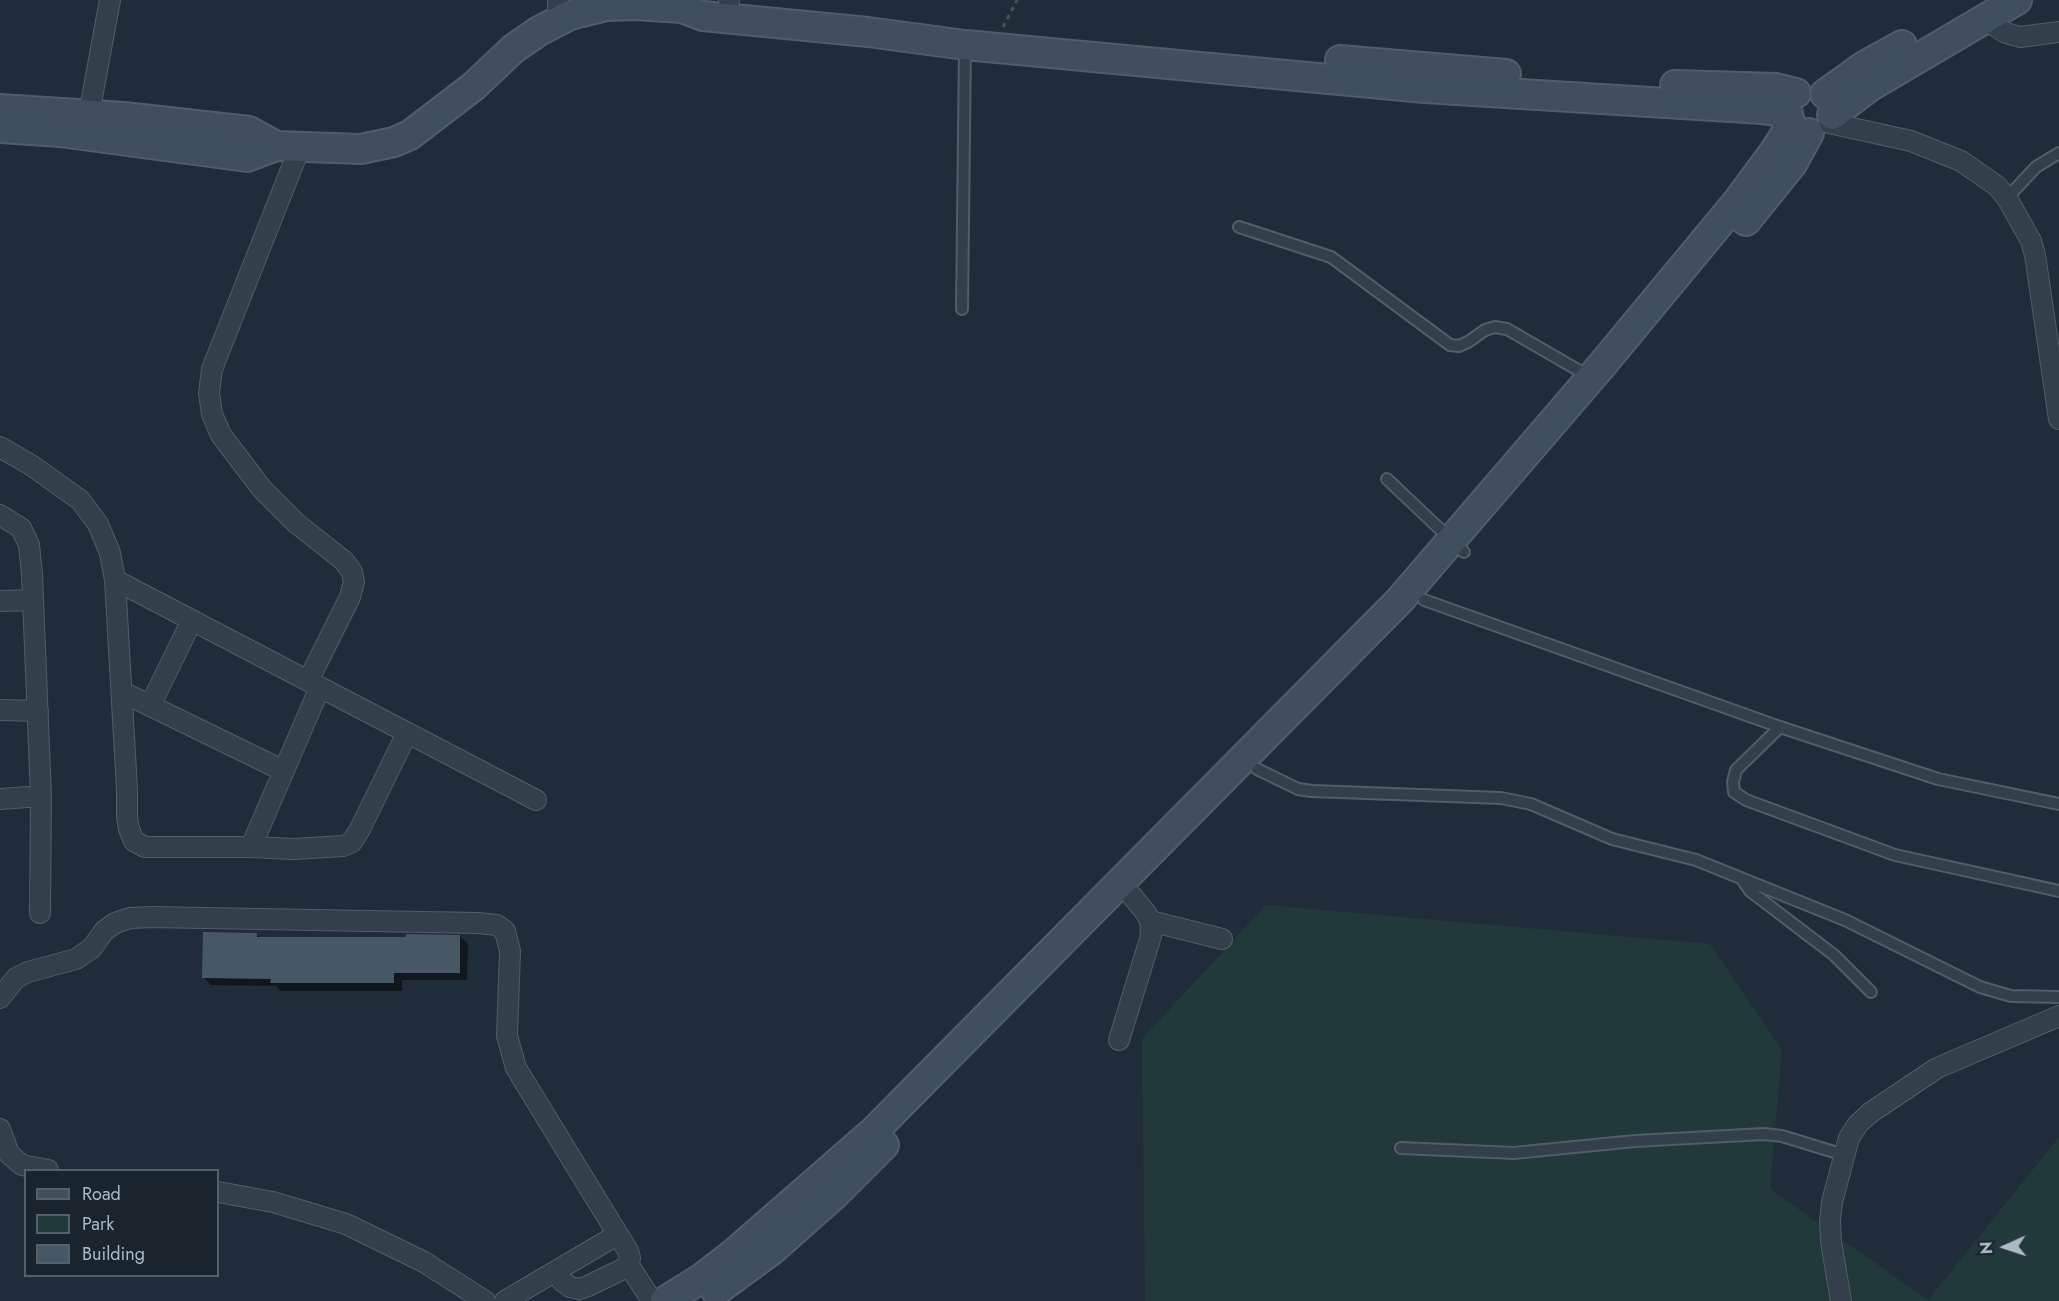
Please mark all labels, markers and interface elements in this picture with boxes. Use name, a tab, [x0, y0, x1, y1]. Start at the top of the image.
legend	[24, 1169, 219, 1277]
text: Road	[82, 1181, 121, 1207]
text: Park	[82, 1211, 114, 1237]
north arrow	[1975, 1217, 2035, 1277]
text: Building	[82, 1241, 145, 1267]
text: N	[1975, 1241, 1998, 1255]

